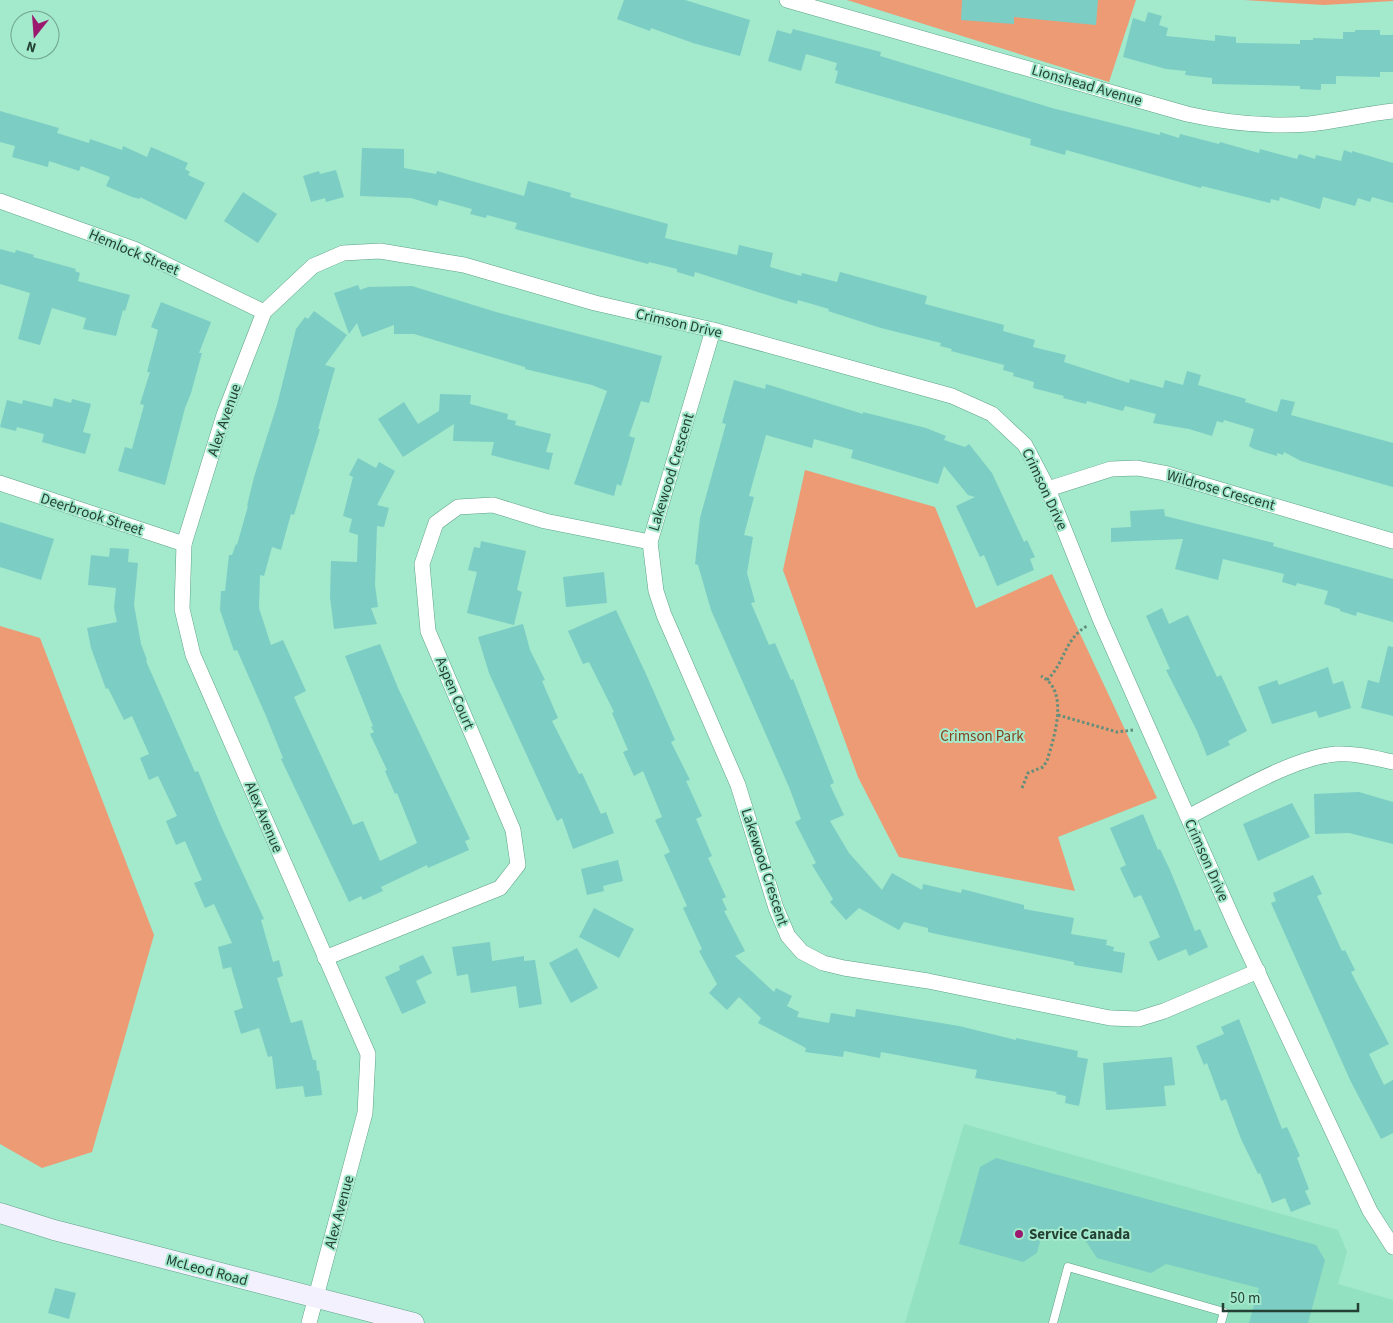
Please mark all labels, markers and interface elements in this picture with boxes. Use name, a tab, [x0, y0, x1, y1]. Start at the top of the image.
north arrow	[10, 10, 60, 60]
text: N	[24, 36, 39, 57]
street label: Lionshead Avenue	[1029, 60, 1145, 111]
street label: Hemlock Street	[85, 224, 182, 281]
street label: Crimson Drive	[634, 303, 724, 344]
street label: Alex Avenue	[202, 381, 247, 459]
street label: Lakewood Crescent	[644, 411, 699, 534]
street label: Crimson Drive	[1016, 445, 1073, 534]
street label: Wildrose Crescent	[1164, 465, 1278, 516]
street label: Deerbrook Street	[38, 488, 146, 541]
street label: Aspen Court	[430, 654, 479, 733]
park label: Crimson Park	[940, 726, 1024, 747]
street label: Alex Avenue	[239, 778, 288, 856]
street label: Lakewood Crescent	[736, 806, 793, 929]
street label: Crimson Drive	[1179, 816, 1234, 905]
street label: Alex Avenue	[320, 1173, 359, 1251]
place label: Service Canada	[1029, 1224, 1130, 1245]
marker: Service Canada	[1013, 1228, 1025, 1240]
street label: McLeod Road	[164, 1249, 250, 1291]
scale bar	[1223, 1280, 1358, 1312]
text: 50 m	[1230, 1288, 1260, 1309]

